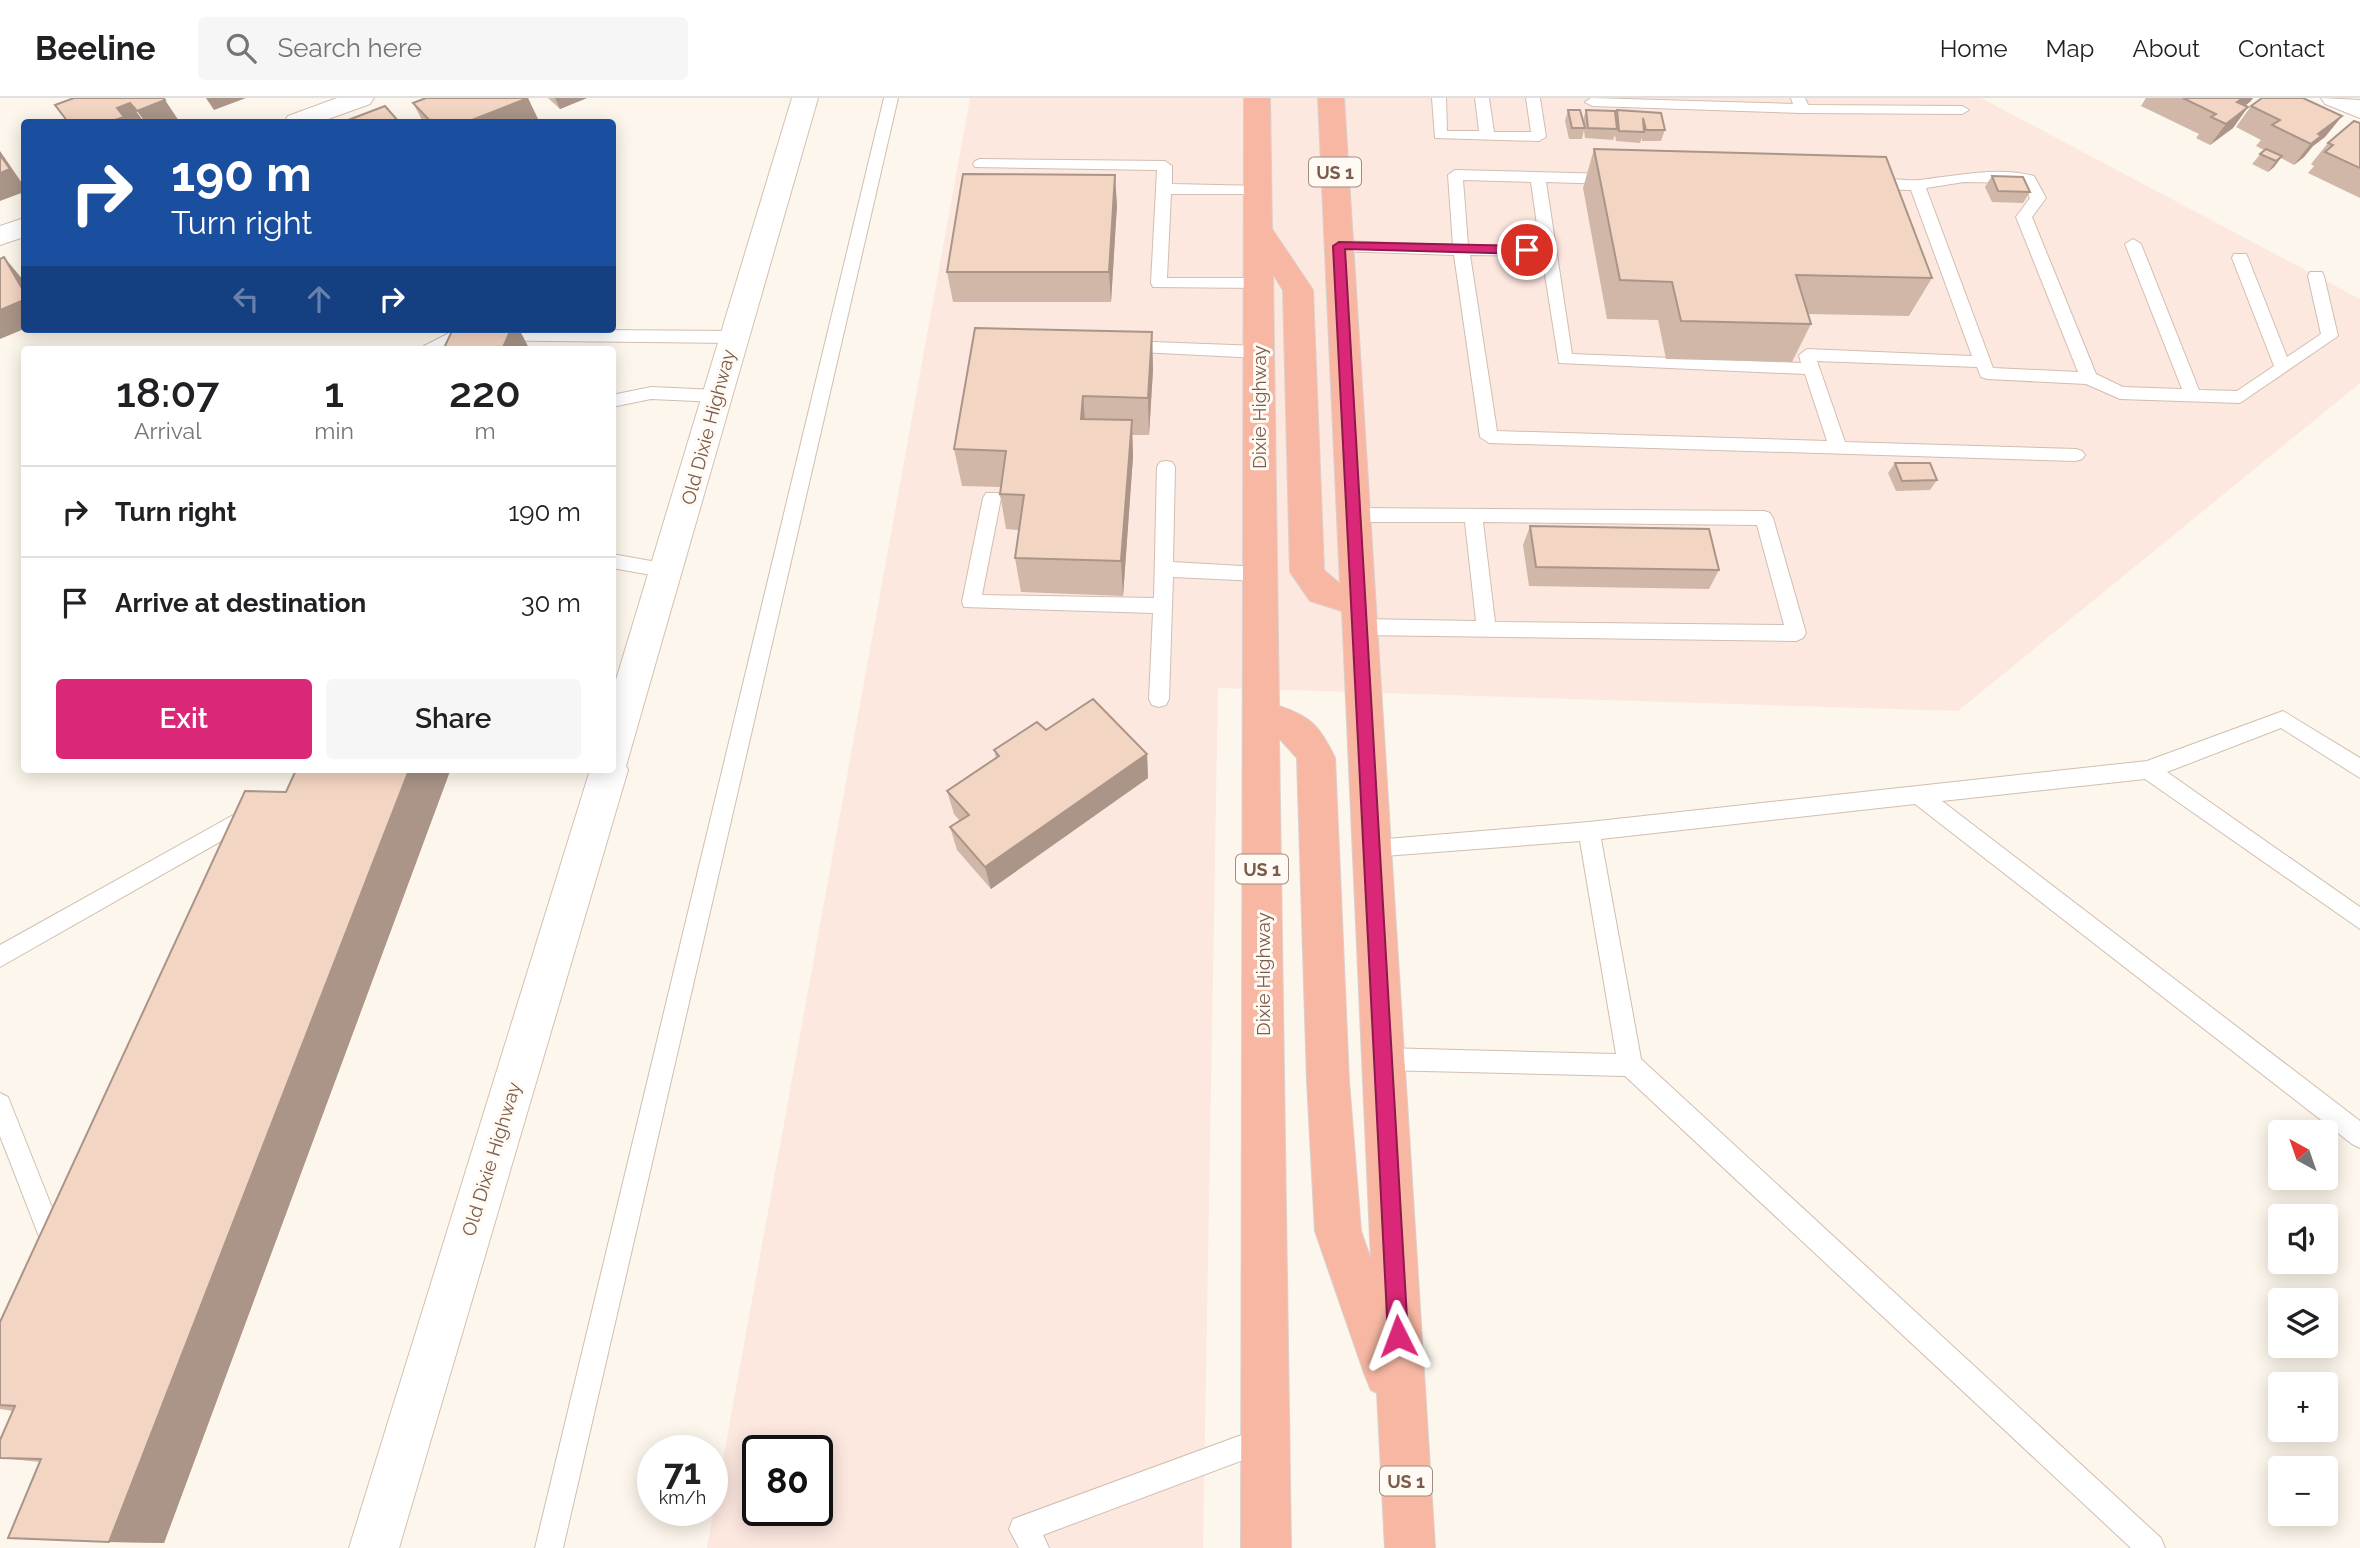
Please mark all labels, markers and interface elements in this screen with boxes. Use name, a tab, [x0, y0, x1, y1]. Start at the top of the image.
search box	[198, 17, 688, 80]
text: Beeline	[35, 29, 156, 68]
icon: search	[222, 29, 260, 67]
text: Search here	[278, 33, 422, 63]
text: Home	[1940, 34, 2008, 63]
text: Map	[2046, 34, 2094, 63]
text: About	[2132, 34, 2200, 63]
text: Contact	[2238, 34, 2325, 63]
text: 190 m	[171, 145, 312, 202]
icon: right	[56, 147, 147, 238]
road number: US 1	[1309, 158, 1361, 186]
text: Turn right	[171, 204, 312, 241]
pin	[1497, 220, 1557, 280]
icon: arrive	[1508, 231, 1546, 269]
icon: left	[227, 280, 265, 318]
icon: ahead	[300, 280, 338, 318]
icon: right	[373, 280, 411, 318]
street label: Dixie Highway	[1248, 345, 1270, 469]
street label: Old Dixie Highway	[677, 347, 739, 507]
text: 18:07	[116, 368, 219, 417]
text: 1	[324, 368, 344, 417]
text: 220	[449, 368, 521, 417]
text: Arrival	[134, 417, 201, 444]
text: min	[314, 417, 354, 444]
text: m	[474, 417, 496, 444]
icon: right	[56, 493, 94, 531]
text: Turn right	[115, 497, 236, 527]
text: 190 m	[508, 497, 581, 527]
icon: arrive	[56, 584, 94, 622]
text: Arrive at destination	[115, 588, 366, 618]
text: 30 m	[521, 588, 581, 618]
button: Exit	[56, 679, 312, 759]
button: Share	[326, 679, 581, 759]
road number: US 1	[1236, 854, 1288, 884]
street label: Dixie Highway	[1252, 912, 1274, 1036]
street label: Old Dixie Highway	[457, 1079, 525, 1239]
north arrow	[2268, 1120, 2338, 1190]
map controls	[2268, 1120, 2338, 1526]
button: sound	[2268, 1204, 2338, 1274]
button: layers	[2268, 1288, 2338, 1358]
position arrow	[1361, 1299, 1435, 1373]
button: +	[2268, 1372, 2338, 1442]
speed limit sign: 80	[742, 1435, 833, 1526]
text: 71	[664, 1451, 701, 1492]
button: −	[2268, 1456, 2338, 1526]
road number: US 1	[1380, 1466, 1432, 1496]
text: km/h	[659, 1487, 706, 1508]

